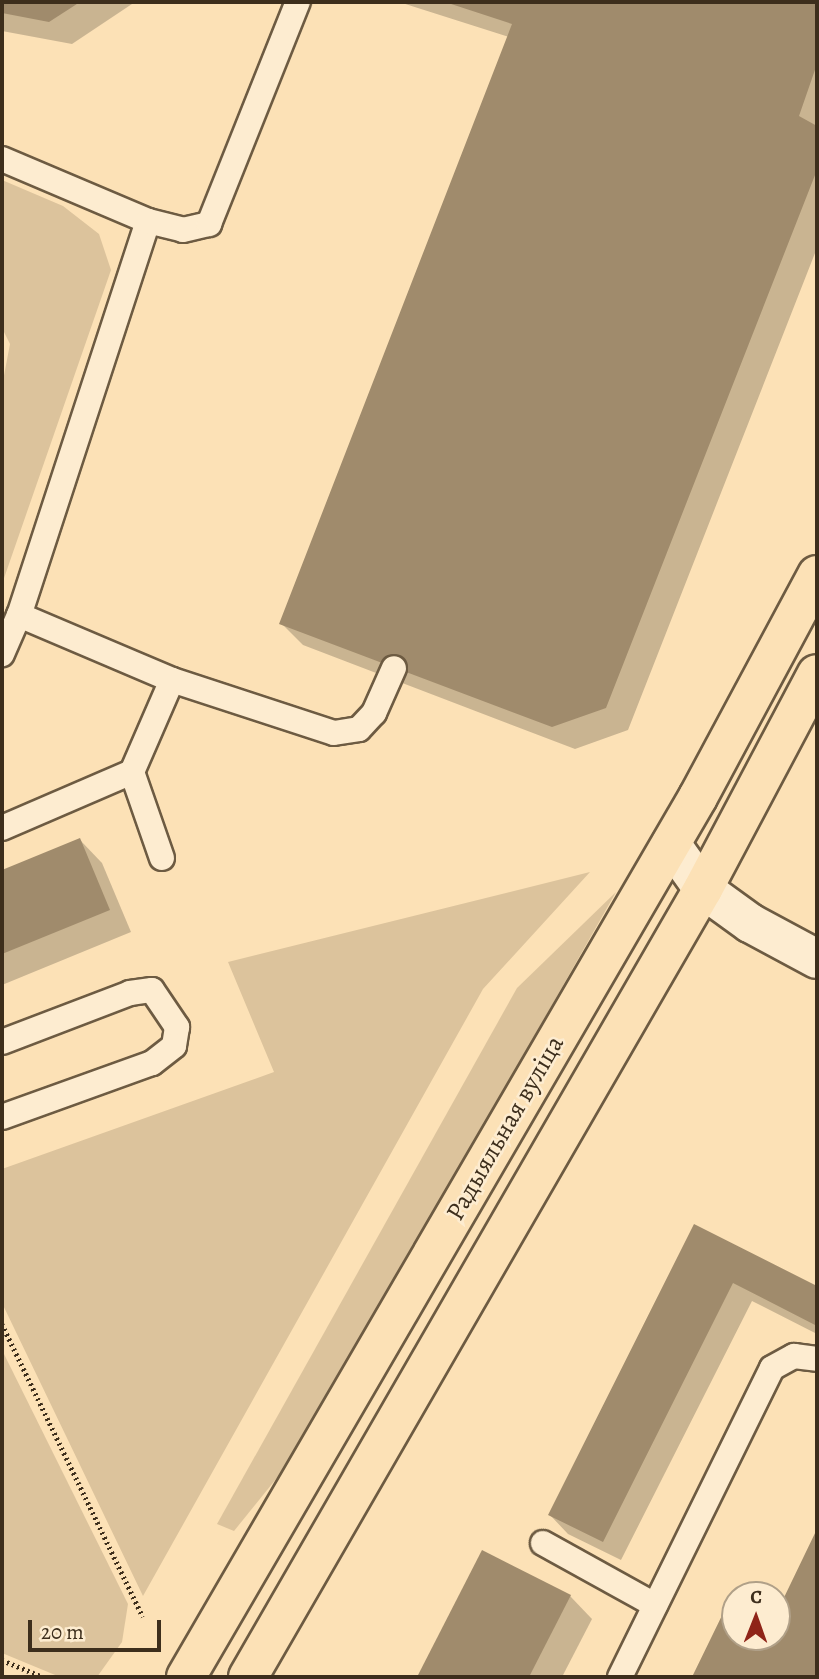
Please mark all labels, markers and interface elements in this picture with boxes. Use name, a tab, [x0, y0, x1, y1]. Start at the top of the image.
street label: Радыяльная вуліца	[439, 1030, 571, 1226]
north arrow	[721, 1581, 791, 1651]
text: С	[750, 1584, 762, 1610]
scale bar	[32, 1606, 164, 1650]
text: 20 m	[41, 1618, 84, 1646]

